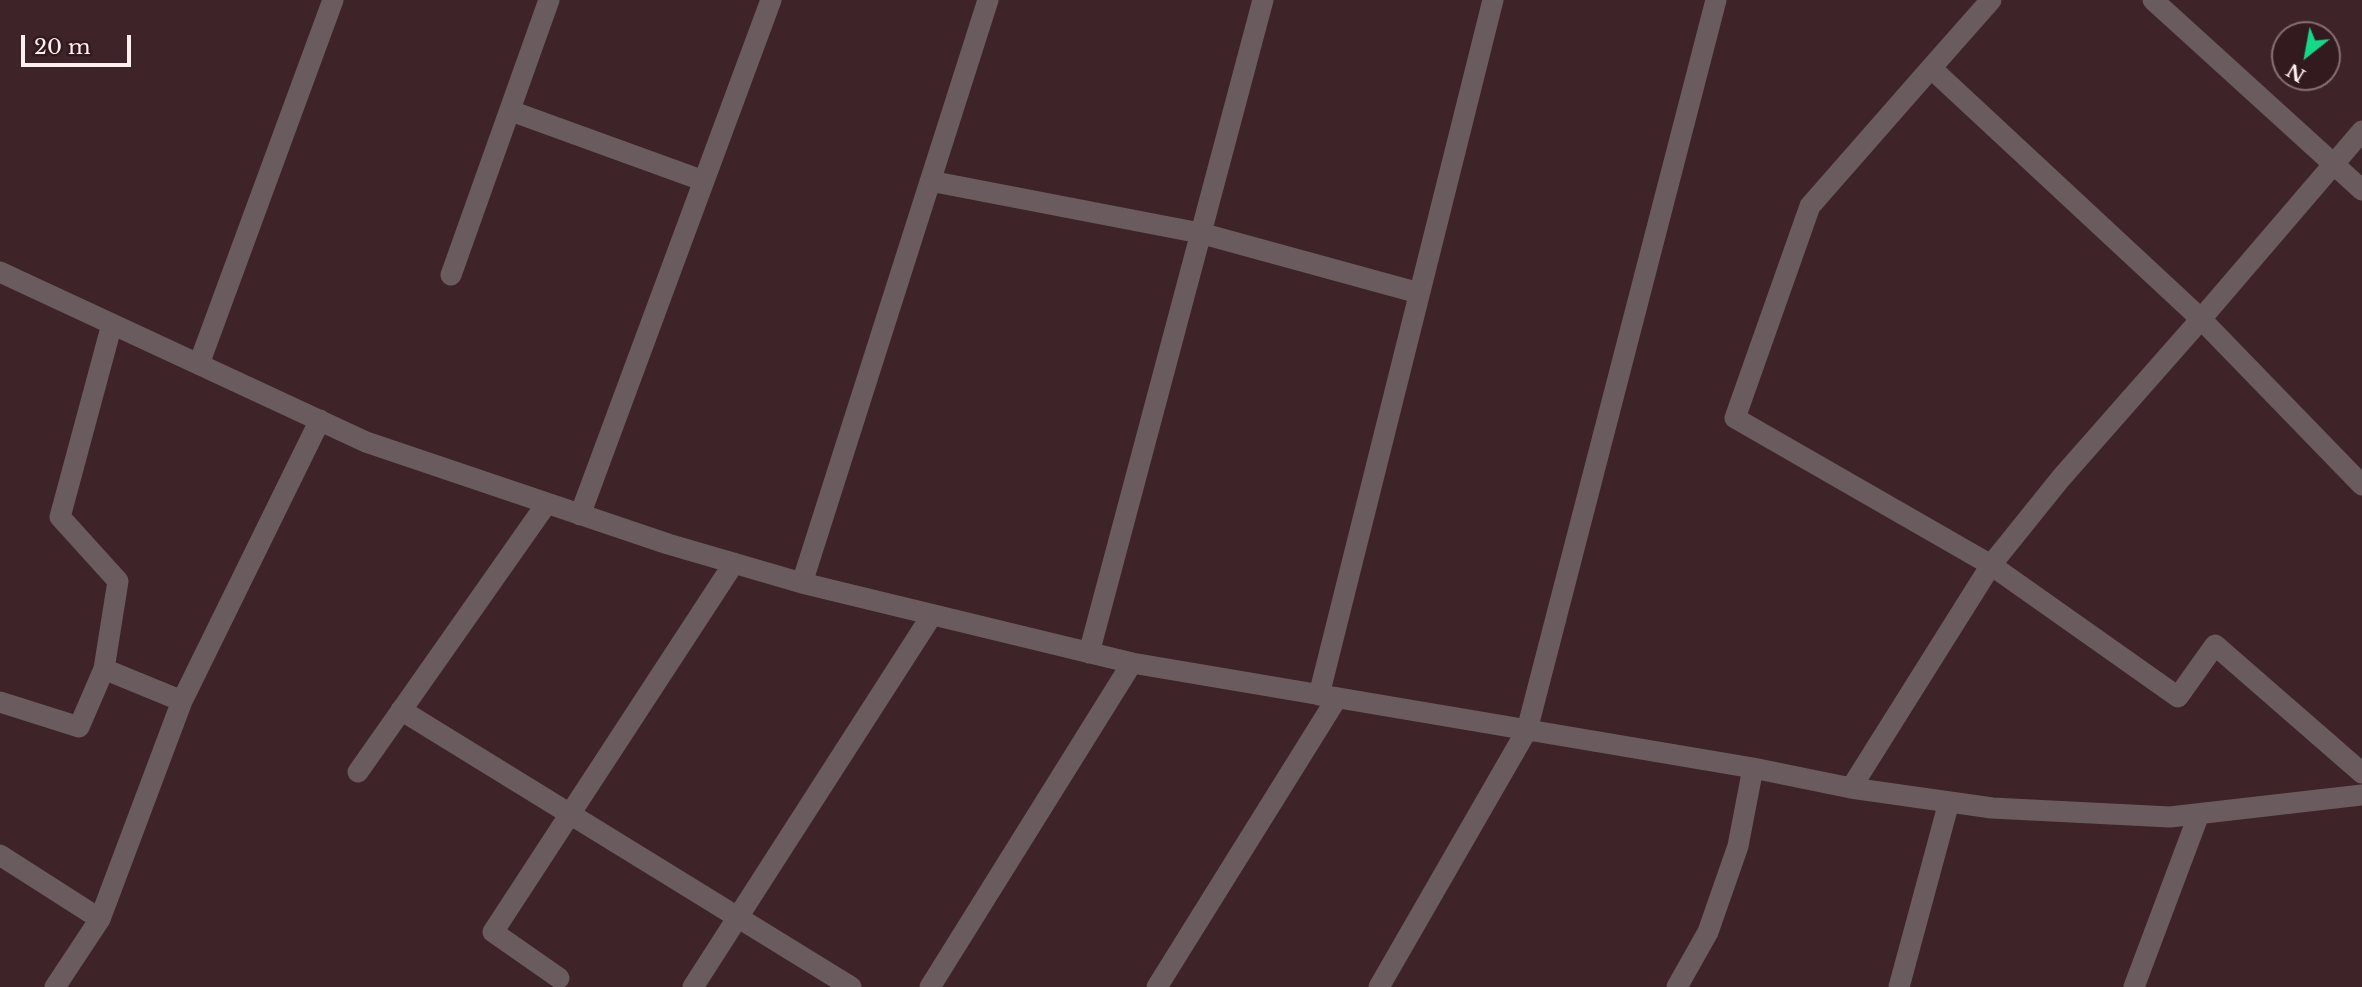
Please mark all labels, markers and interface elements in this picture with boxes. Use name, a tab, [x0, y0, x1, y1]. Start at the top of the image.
scale bar	[24, 21, 135, 65]
north arrow	[2271, 21, 2341, 91]
text: 20 m	[34, 34, 91, 60]
text: N	[2282, 58, 2310, 87]

